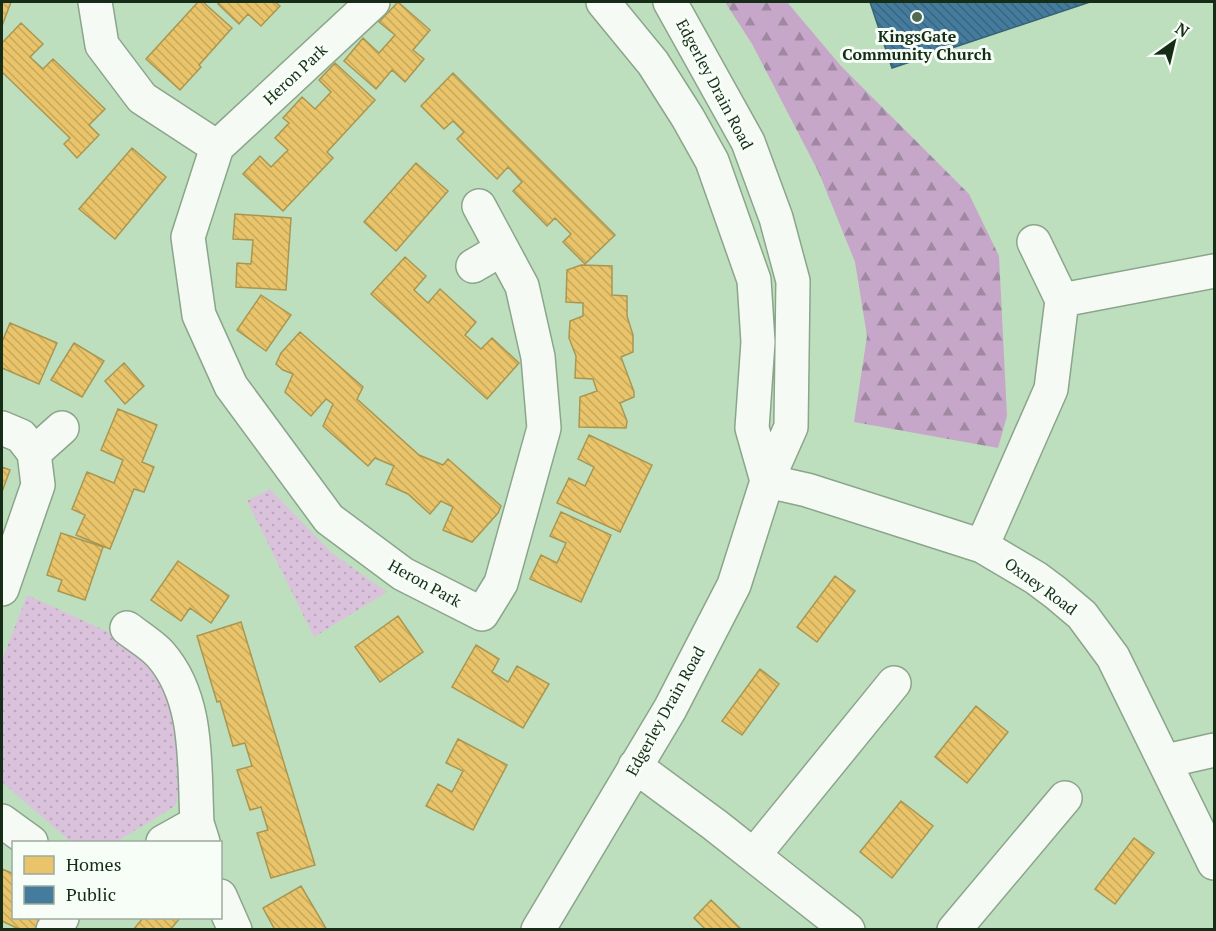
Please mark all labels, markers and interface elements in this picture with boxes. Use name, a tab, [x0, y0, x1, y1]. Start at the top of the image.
marker: KingsGate Community Church	[910, 10, 924, 24]
north arrow	[1144, 12, 1204, 72]
street label: Edgerley Drain Road	[671, 15, 759, 153]
text: N	[1171, 17, 1194, 42]
place label: KingsGate Community Church	[842, 25, 992, 65]
street label: Heron Park	[258, 38, 332, 109]
street label: Oxney Road	[1000, 552, 1082, 620]
street label: Heron Park	[385, 554, 466, 612]
street label: Edgerley Drain Road	[620, 642, 710, 780]
legend	[12, 841, 222, 919]
text: Homes	[66, 852, 121, 876]
text: Public	[66, 882, 116, 906]

